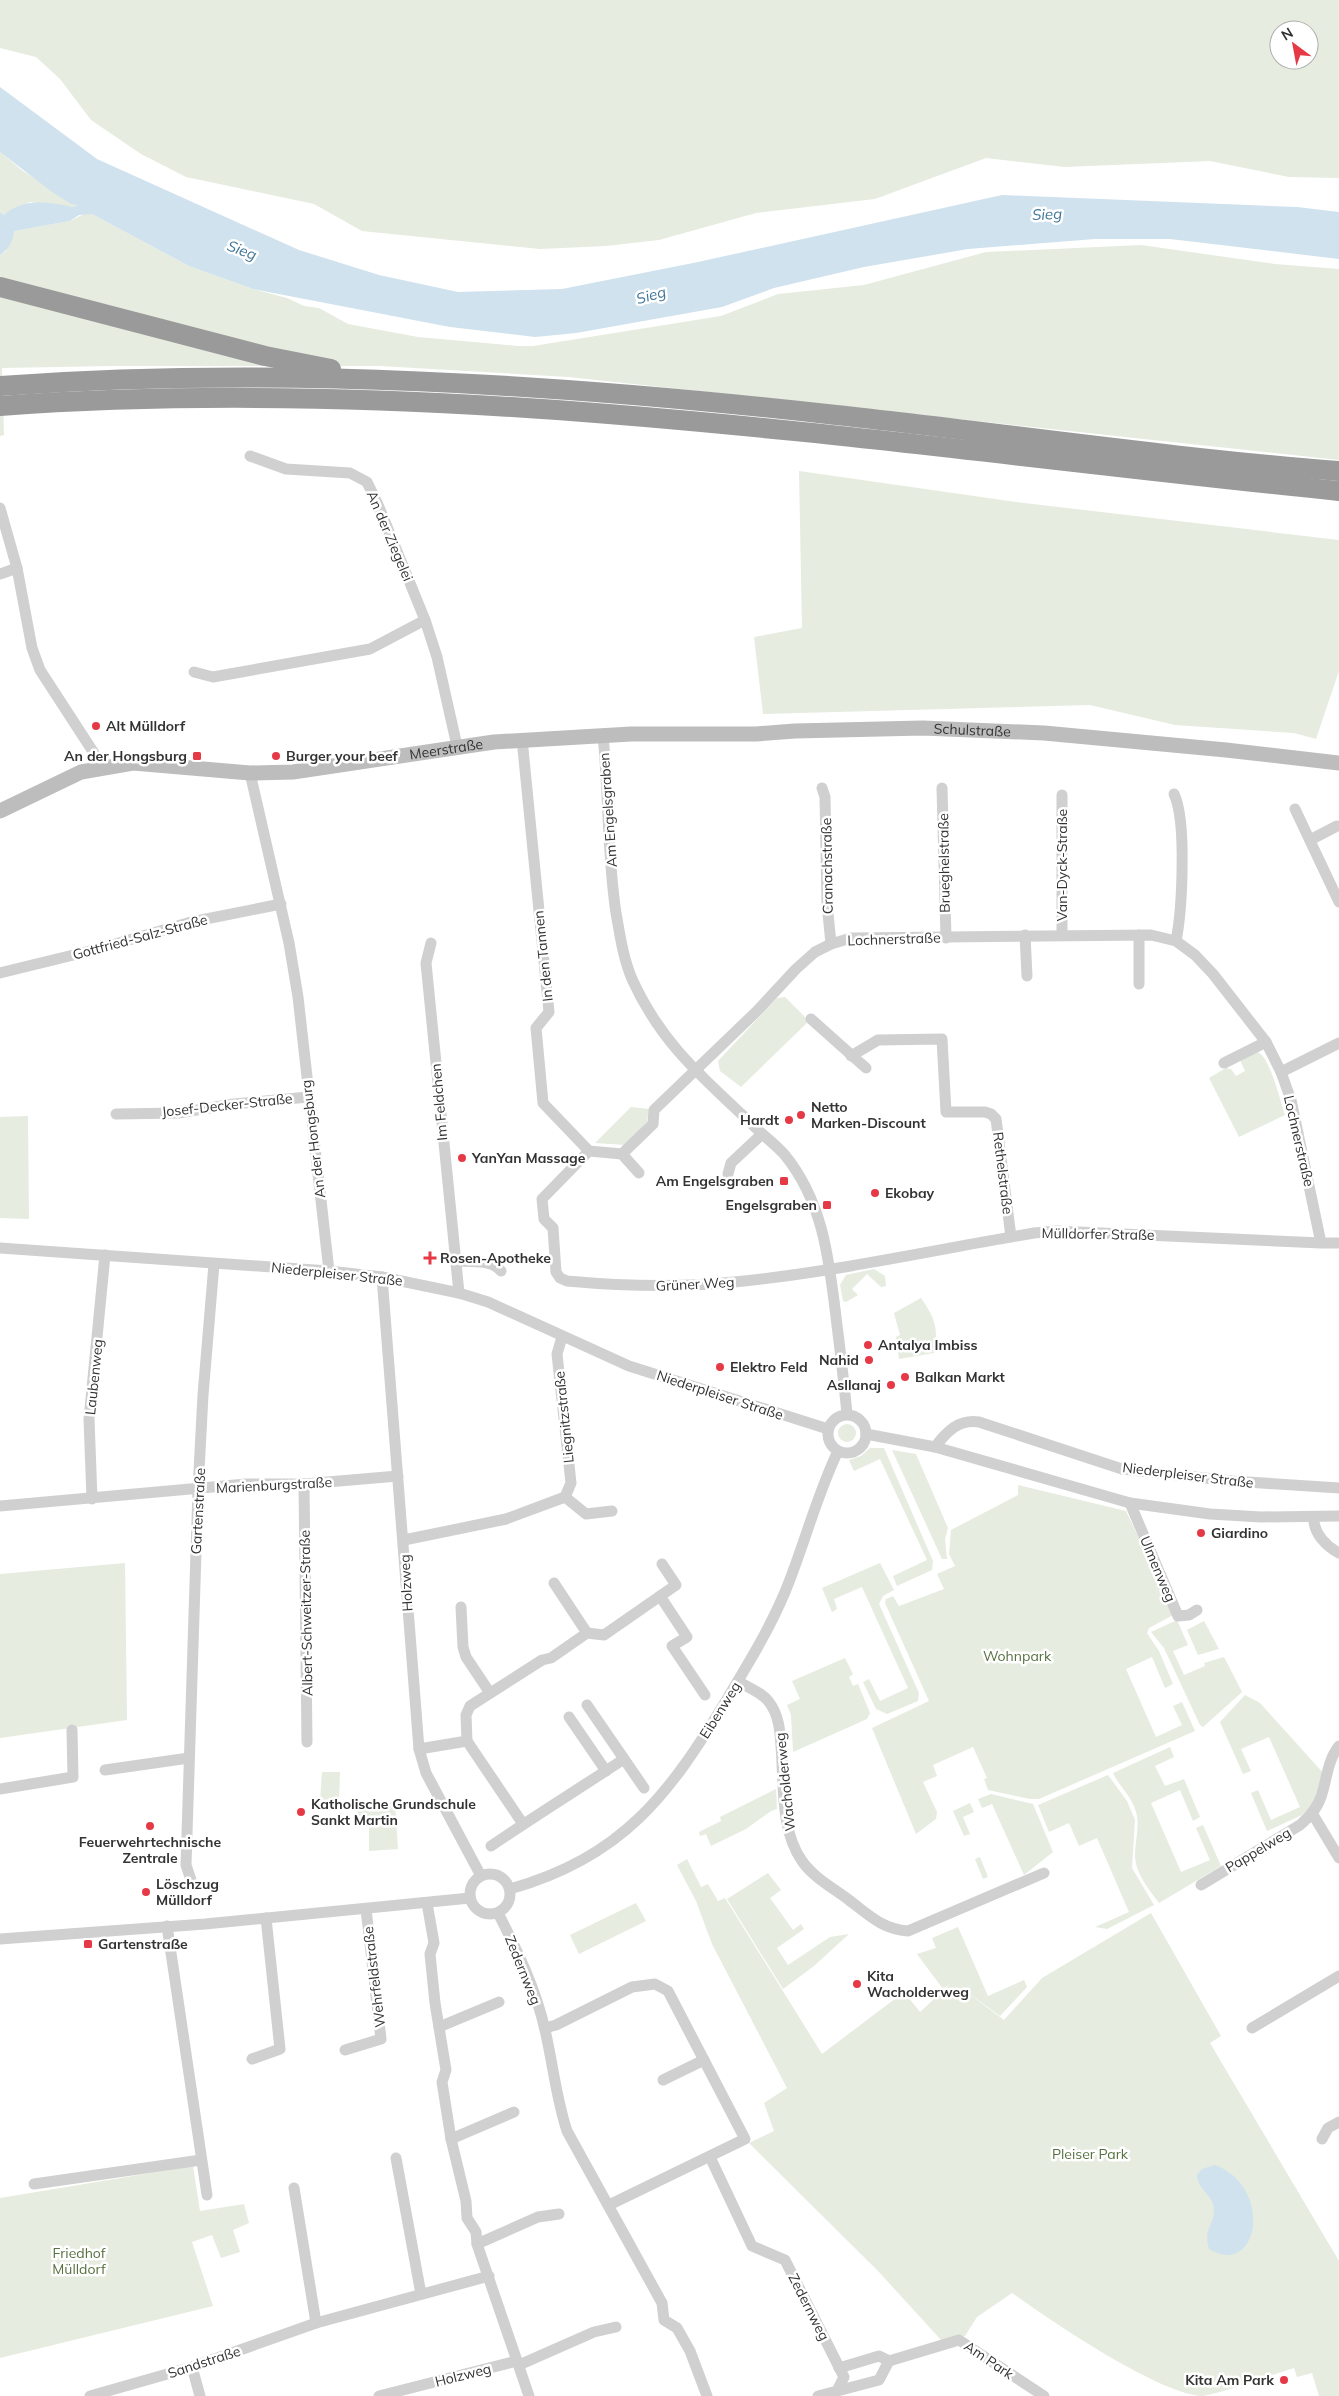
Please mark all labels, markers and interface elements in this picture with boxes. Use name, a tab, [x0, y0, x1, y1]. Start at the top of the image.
north arrow	[1269, 20, 1319, 70]
text: N	[1278, 24, 1296, 44]
water label: Sieg	[1032, 204, 1062, 224]
water label: Sieg	[225, 236, 259, 264]
water label: Sieg	[634, 282, 668, 308]
street label: An der Ziegelei	[363, 488, 417, 584]
place label: Alt Mülldorf	[106, 717, 186, 735]
street label: Schulstraße	[933, 719, 1011, 741]
marker: Alt Mülldorf	[90, 720, 102, 732]
street label: Meerstraße	[408, 735, 484, 763]
place label: An der Hongsburg	[64, 747, 187, 765]
place label: Burger your beef	[286, 747, 399, 765]
marker: An der Hongsburg	[191, 750, 203, 762]
marker: Burger your beef	[270, 750, 282, 762]
street label: Am Engelsgraben	[595, 752, 621, 868]
street label: Van-Dyck-Straße	[1053, 809, 1071, 921]
street label: Brueghelstraße	[934, 813, 954, 913]
street label: Cranachstraße	[817, 818, 837, 914]
street label: Gottfried-Salz-Straße	[71, 910, 209, 964]
street label: In den Tannen	[529, 910, 557, 1002]
street label: Lochnerstraße	[847, 928, 941, 950]
street label: Im Feldchen	[427, 1063, 451, 1141]
street label: An der Hongsburg	[297, 1079, 329, 1199]
street label: Josef-Decker-Straße	[161, 1089, 293, 1121]
street label: Lochnerstraße	[1280, 1094, 1318, 1188]
place label: Netto Marken-Discount	[811, 1098, 927, 1132]
marker: Netto Marken-Discount	[795, 1109, 807, 1121]
place label: Hardt	[740, 1111, 780, 1129]
marker: Hardt	[783, 1114, 795, 1126]
street label: Rethelstraße	[989, 1131, 1017, 1215]
place label: YanYan Massage	[471, 1149, 586, 1167]
marker: YanYan Massage	[456, 1152, 468, 1164]
place label: Am Engelsgraben	[656, 1172, 774, 1190]
marker: Am Engelsgraben	[778, 1175, 790, 1187]
place label: Ekobay	[885, 1184, 934, 1202]
marker: Ekobay	[869, 1187, 881, 1199]
place label: Engelsgraben	[726, 1196, 817, 1214]
marker: Engelsgraben	[821, 1199, 833, 1211]
street label: Mülldorfer Straße	[1041, 1224, 1155, 1244]
place label: Rosen-Apotheke	[440, 1249, 551, 1267]
marker: Rosen-Apotheke	[424, 1252, 436, 1264]
street label: Niederpleiser Straße	[270, 1258, 404, 1290]
street label: Grüner Weg	[655, 1273, 735, 1295]
place label: Antalya Imbiss	[878, 1336, 977, 1354]
street label: Laubenweg	[81, 1338, 107, 1416]
marker: Antalya Imbiss	[862, 1339, 874, 1351]
place label: Nahid	[819, 1351, 859, 1369]
marker: Nahid	[863, 1354, 875, 1366]
place label: Elektro Feld	[730, 1358, 808, 1376]
marker: Elektro Feld	[714, 1361, 726, 1373]
street label: Niederpleiser Straße	[654, 1366, 786, 1424]
place label: Balkan Markt	[915, 1368, 1005, 1386]
street label: Liegnitzstraße	[550, 1370, 578, 1464]
marker: Balkan Markt	[899, 1371, 911, 1383]
place label: Asllanaj	[827, 1376, 881, 1394]
marker: Asllanaj	[885, 1379, 897, 1391]
street label: Niederpleiser Straße	[1121, 1458, 1255, 1492]
street label: Gartenstraße	[187, 1467, 209, 1555]
street label: Marienburgstraße	[215, 1473, 333, 1497]
place label: Giardino	[1211, 1524, 1268, 1542]
marker: Giardino	[1195, 1527, 1207, 1539]
street label: Albert-Schweitzer-Straße	[296, 1530, 316, 1696]
street label: Ulmenweg	[1136, 1533, 1180, 1605]
street label: Holzweg	[396, 1554, 416, 1612]
park label: Wohnpark	[983, 1647, 1052, 1665]
street label: Eibenweg	[695, 1678, 745, 1742]
street label: Wacholderweg	[771, 1732, 799, 1832]
place label: Katholische Grundschule Sankt Martin	[311, 1795, 476, 1829]
marker: Katholische Grundschule Sankt Martin	[295, 1806, 307, 1818]
marker: Feuerwehrtechnische Zentrale	[144, 1820, 156, 1832]
street label: Pappelweg	[1222, 1823, 1294, 1877]
place label: Feuerwehrtechnische Zentrale	[79, 1833, 221, 1867]
place label: Löschzug Mülldorf	[156, 1875, 219, 1909]
marker: Löschzug Mülldorf	[140, 1886, 152, 1898]
street label: Wehrfeldstraße	[359, 1925, 389, 2029]
street label: Zedernweg	[501, 1933, 545, 2007]
place label: Gartenstraße	[98, 1935, 188, 1953]
marker: Gartenstraße	[82, 1938, 94, 1950]
place label: Kita Wacholderweg	[867, 1967, 969, 2001]
marker: Kita Wacholderweg	[851, 1978, 863, 1990]
park label: Pleiser Park	[1052, 2145, 1129, 2163]
park label: Friedhof Mülldorf	[52, 2244, 106, 2278]
street label: Zedernweg	[784, 2270, 834, 2344]
street label: Am Park	[961, 2337, 1018, 2383]
street label: Sandstraße	[165, 2342, 243, 2382]
street label: Holzweg	[433, 2359, 493, 2391]
place label: Kita Am Park	[1185, 2371, 1274, 2389]
marker: Kita Am Park	[1278, 2374, 1290, 2386]

